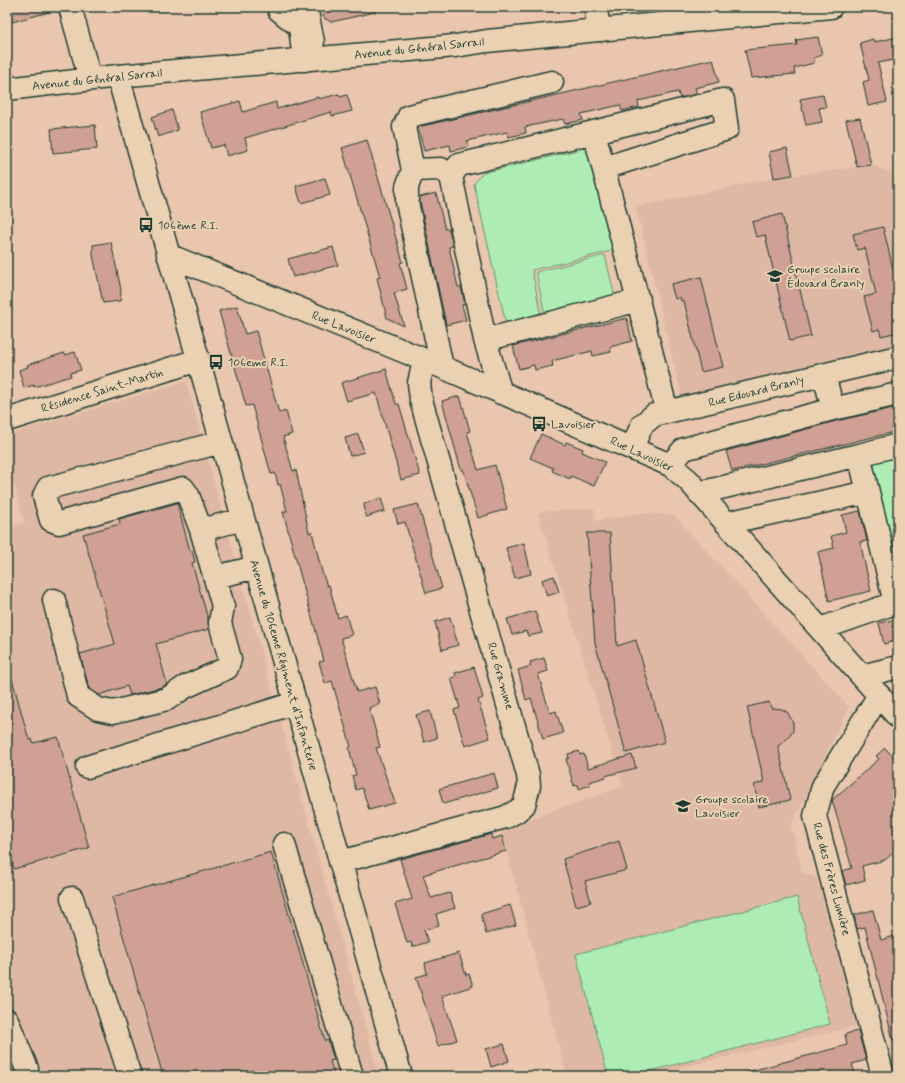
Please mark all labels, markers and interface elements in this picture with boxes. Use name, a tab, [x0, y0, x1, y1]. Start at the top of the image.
street label: Avenue du Général Sarrail	[353, 34, 485, 64]
street label: Avenue du Général Sarrail	[31, 65, 163, 95]
bus stop icon: 106ème R.I.	[137, 216, 155, 234]
place label: 106ème R.I.	[158, 218, 218, 234]
place label: Groupe scolaire Édouard Branly	[787, 262, 865, 292]
school or university icon: Groupe scolaire Édouard Branly	[766, 267, 784, 285]
street label: Rue Lavoisier	[309, 308, 378, 348]
bus stop icon: 106eme R.I.	[207, 353, 225, 371]
place label: 106eme R.I.	[228, 355, 288, 371]
street label: Résidence Saint-Martin	[39, 365, 165, 417]
street label: Rue Edouard Branly	[707, 372, 806, 412]
bus stop icon: Lavoisier	[530, 415, 548, 433]
place label: Lavoisier	[551, 417, 596, 433]
street label: Rue Lavoisier	[607, 433, 676, 476]
street label: Avenue du 106eme Régiment d'Infanterie	[245, 558, 321, 773]
street label: Rue Gramme	[483, 641, 517, 712]
place label: Groupe scolaire Lavoisier	[695, 792, 769, 822]
school or university icon: Groupe scolaire Lavoisier	[674, 797, 692, 815]
street label: Rue des Frères Lumière	[808, 821, 854, 938]

